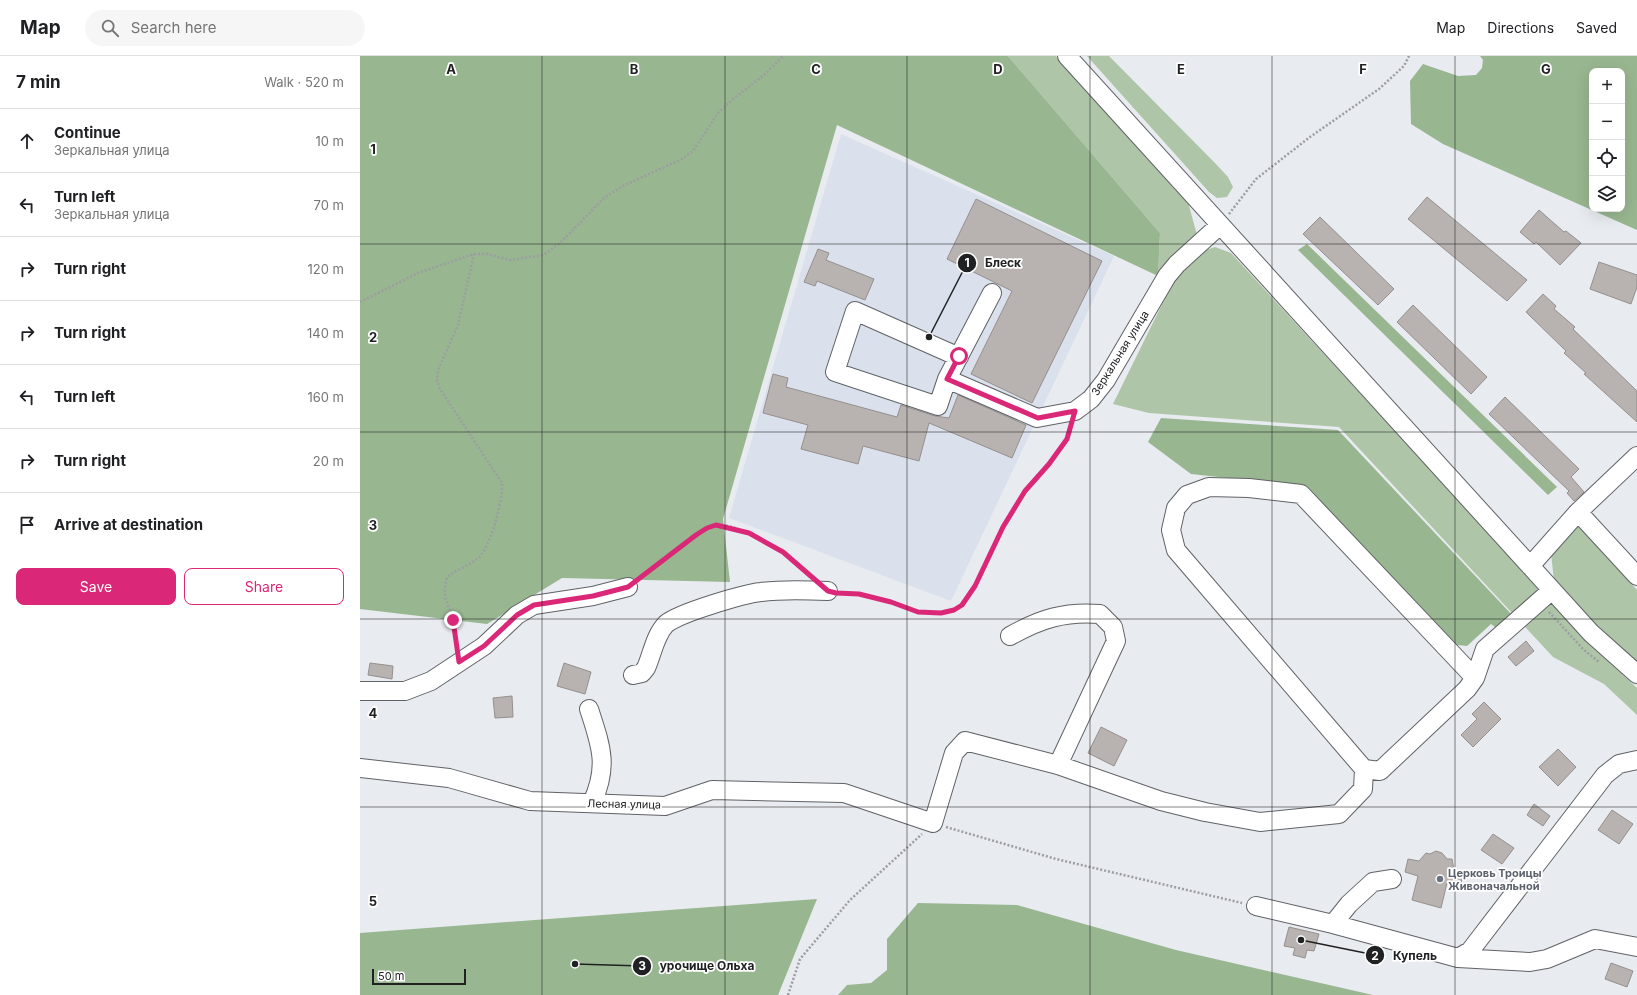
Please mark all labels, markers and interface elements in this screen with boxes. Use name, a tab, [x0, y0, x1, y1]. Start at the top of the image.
search box	[85, 10, 365, 46]
text: Map	[20, 16, 61, 39]
icon: search	[99, 17, 121, 39]
text: Search here	[131, 18, 216, 37]
text: Map	[1436, 19, 1465, 36]
text: Directions	[1487, 19, 1554, 36]
text: Saved	[1576, 19, 1617, 36]
text: A	[446, 61, 456, 77]
text: B	[630, 61, 639, 77]
text: C	[811, 61, 821, 77]
text: D	[993, 61, 1003, 77]
text: E	[1177, 61, 1185, 77]
text: F	[1359, 61, 1367, 77]
text: G	[1541, 61, 1551, 77]
map controls	[1589, 68, 1625, 212]
button: +	[1589, 68, 1625, 104]
text: 7 min	[16, 72, 61, 92]
text: Walk · 520 m	[264, 74, 344, 90]
button: −	[1589, 104, 1625, 140]
text: Continue	[54, 123, 121, 142]
icon: ahead	[16, 130, 38, 152]
text: 10 m	[315, 133, 344, 149]
button: locate	[1589, 140, 1625, 176]
text: 1	[370, 141, 376, 157]
text: Зеркальная улица	[54, 142, 169, 158]
button: layers	[1589, 176, 1625, 212]
text: Turn left	[54, 187, 115, 206]
icon: left	[16, 194, 38, 216]
text: 70 m	[314, 197, 344, 213]
text: Зеркальная улица	[54, 206, 169, 222]
callout: Блеск	[957, 251, 1029, 275]
text: 1	[964, 255, 970, 270]
text: Блеск	[985, 255, 1021, 270]
icon: right	[16, 258, 38, 280]
text: Turn right	[54, 259, 126, 278]
text: 120 m	[308, 261, 344, 277]
street label: Зеркальная улица	[1088, 308, 1152, 398]
icon: right	[16, 322, 38, 344]
text: Turn right	[54, 323, 126, 342]
text: 140 m	[307, 325, 344, 341]
text: 2	[369, 329, 377, 345]
route start	[950, 347, 968, 365]
icon: left	[16, 386, 38, 408]
text: Turn left	[54, 387, 115, 406]
text: 160 m	[307, 389, 344, 405]
icon: right	[16, 450, 38, 472]
text: Turn right	[54, 451, 126, 470]
text: 20 m	[313, 453, 344, 469]
icon: arrive	[16, 514, 38, 536]
text: Arrive at destination	[54, 515, 203, 534]
text: 3	[369, 517, 377, 533]
button: Save	[16, 568, 176, 605]
button: Share	[184, 568, 344, 605]
route end	[444, 611, 462, 629]
text: 4	[369, 705, 378, 721]
street label: Лесная улица	[587, 796, 661, 812]
place label: Церковь Троицы Живоначальной	[1448, 866, 1542, 893]
marker: Церковь Троицы Живоначальной	[1435, 874, 1445, 884]
text: 5	[369, 893, 377, 909]
callout: Купель	[1365, 943, 1446, 967]
text: 2	[1371, 948, 1379, 963]
text: Купель	[1393, 948, 1437, 963]
callout: урочище Ольха	[632, 954, 762, 978]
text: 3	[638, 958, 646, 973]
text: урочище Ольха	[660, 958, 754, 973]
scale bar	[372, 967, 466, 986]
text: 50 m	[378, 969, 404, 983]

